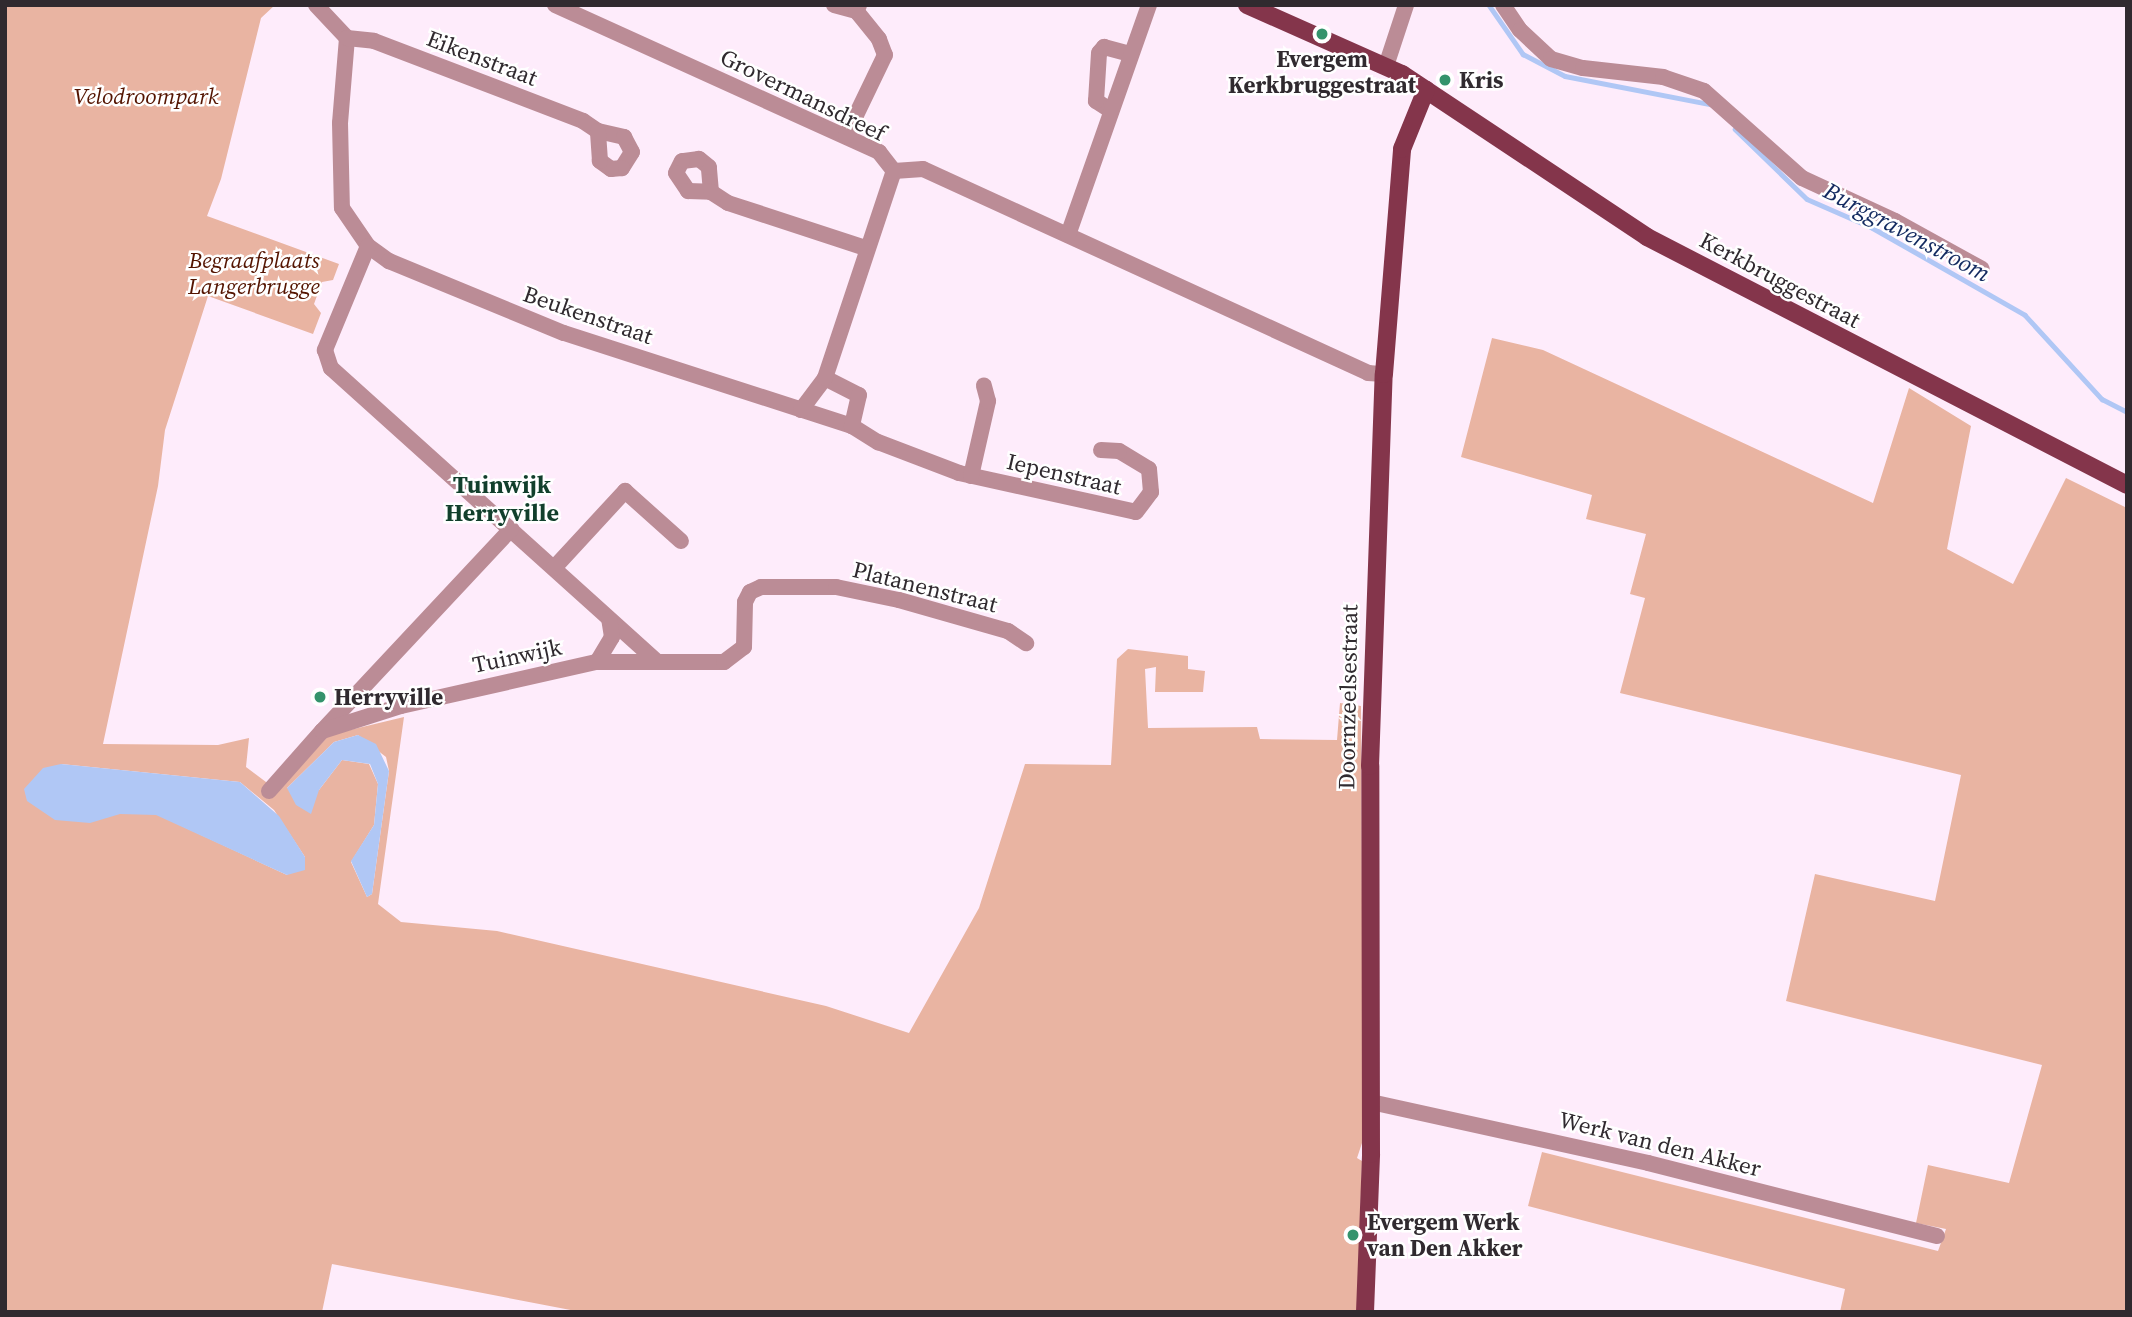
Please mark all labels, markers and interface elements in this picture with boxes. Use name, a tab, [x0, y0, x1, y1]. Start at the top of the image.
street label: Eikenstraat	[423, 24, 541, 92]
marker: Evergem Kerkbruggestraat	[1314, 26, 1330, 42]
street label: Grovermansdreef	[716, 43, 890, 147]
place label: Evergem Kerkbruggestraat	[1228, 45, 1416, 99]
place label: Kris	[1459, 66, 1503, 94]
marker: Kris	[1437, 72, 1453, 88]
park label: Velodroompark	[73, 82, 219, 110]
water label: Burggravenstroom	[1819, 176, 1995, 288]
street label: Kerkbruggestraat	[1695, 226, 1865, 334]
park label: Begraafplaats Langerbrugge	[188, 246, 320, 300]
street label: Beukenstraat	[520, 280, 656, 350]
street label: Iepenstraat	[1004, 447, 1124, 501]
district label: Tuinwijk Herryville	[445, 471, 559, 527]
street label: Platanenstraat	[850, 556, 1000, 618]
street label: Doornzeelsestraat	[1333, 604, 1363, 790]
street label: Tuinwijk	[470, 633, 564, 679]
place label: Herryville	[334, 683, 443, 711]
marker: Herryville	[312, 689, 328, 705]
street label: Werk van den Akker	[1556, 1106, 1764, 1182]
place label: Evergem Werk van Den Akker	[1367, 1208, 1522, 1262]
marker: Evergem Werk van Den Akker	[1345, 1227, 1361, 1243]

